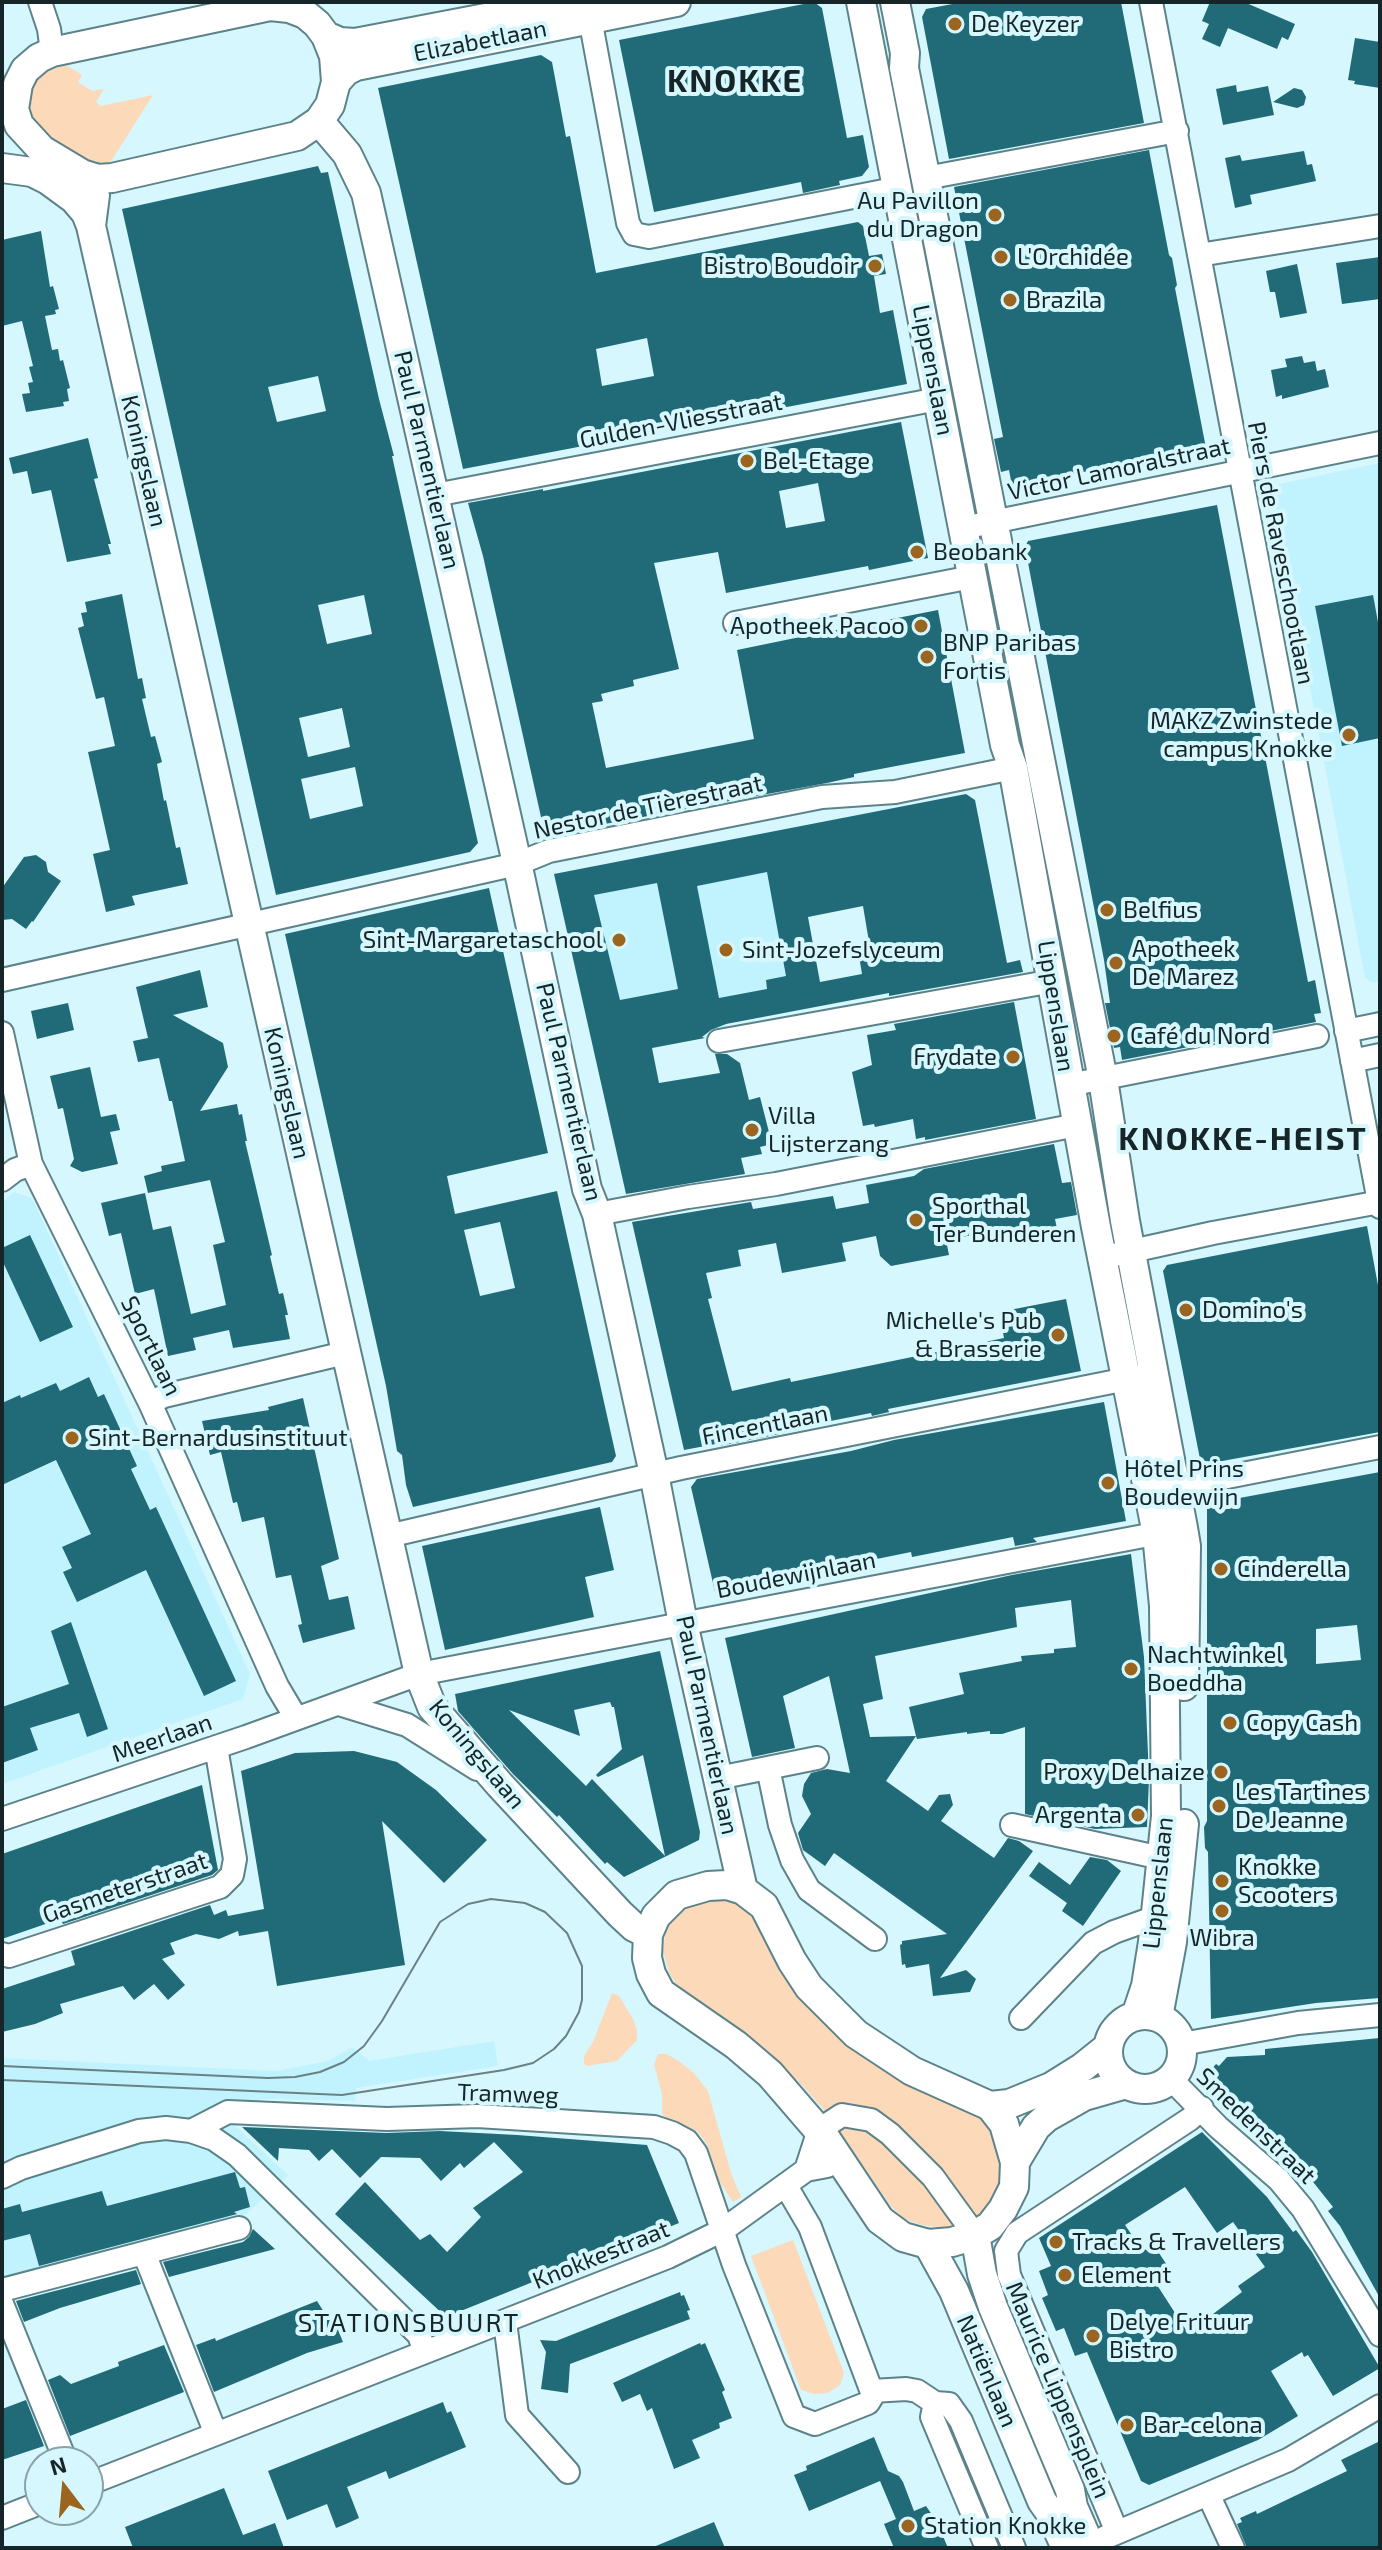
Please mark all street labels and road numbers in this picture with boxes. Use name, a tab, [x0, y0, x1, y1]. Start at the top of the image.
street label: Elizabetlaan	[411, 14, 549, 68]
street label: Lippenslaan	[906, 302, 960, 438]
street label: Paul Parmentierlaan	[388, 348, 466, 572]
street label: Gulden-Vliesstraat	[577, 387, 785, 455]
street label: Koningslaan	[115, 392, 173, 530]
street label: Piers de Raveschootlaan	[1241, 419, 1321, 687]
street label: Victor Lamoralstraat	[1005, 431, 1233, 507]
street label: Nestor de Tièrestraat	[531, 769, 765, 845]
street label: Lippenslaan	[1031, 938, 1081, 1074]
street label: Paul Parmentierlaan	[530, 980, 608, 1204]
street label: Koningslaan	[258, 1024, 316, 1162]
street label: Sportlaan	[115, 1292, 187, 1400]
street label: Fincentlaan	[700, 1399, 830, 1451]
street label: Boudewijnlaan	[714, 1545, 878, 1605]
street label: Paul Parmentierlaan	[670, 1613, 744, 1837]
street label: Koningslaan	[423, 1693, 531, 1815]
street label: Meerlaan	[108, 1707, 216, 1769]
street label: Lippenslaan	[1137, 1816, 1179, 1950]
street label: Gasmeterstraat	[39, 1846, 211, 1930]
street label: Smedenstraat	[1190, 2062, 1322, 2190]
street label: Tramweg	[457, 2078, 559, 2110]
street label: Knokkestraat	[528, 2214, 674, 2296]
street label: Maurice Lippensplein	[999, 2277, 1117, 2503]
street label: Natiënlaan	[950, 2310, 1024, 2432]

